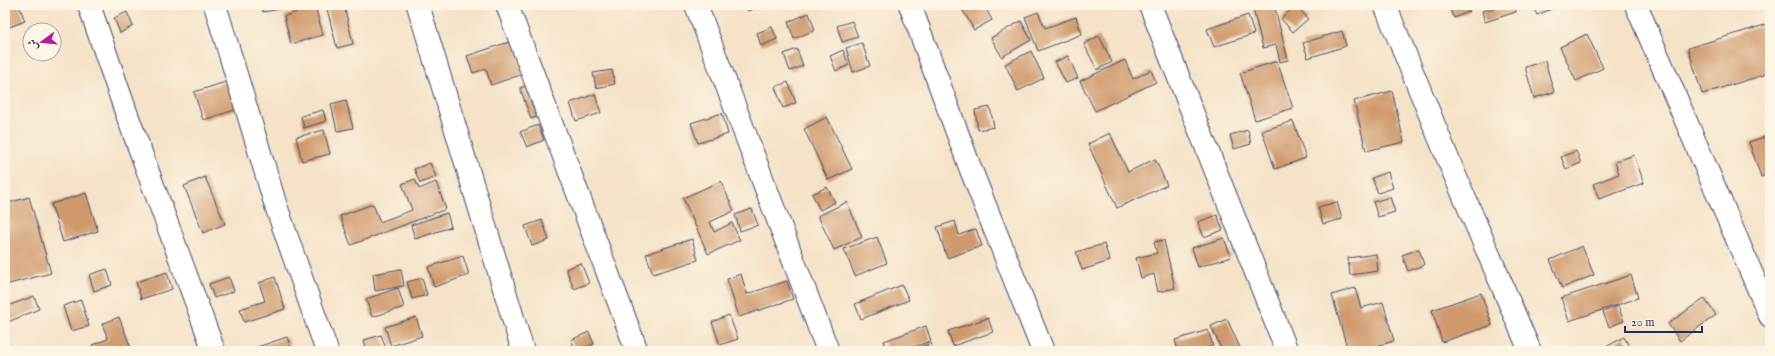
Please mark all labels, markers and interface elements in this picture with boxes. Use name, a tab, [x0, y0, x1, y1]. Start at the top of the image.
north arrow	[22, 22, 62, 62]
text: ش	[25, 37, 42, 52]
scale bar	[1625, 308, 1702, 334]
text: 20 m	[1631, 315, 1654, 330]

